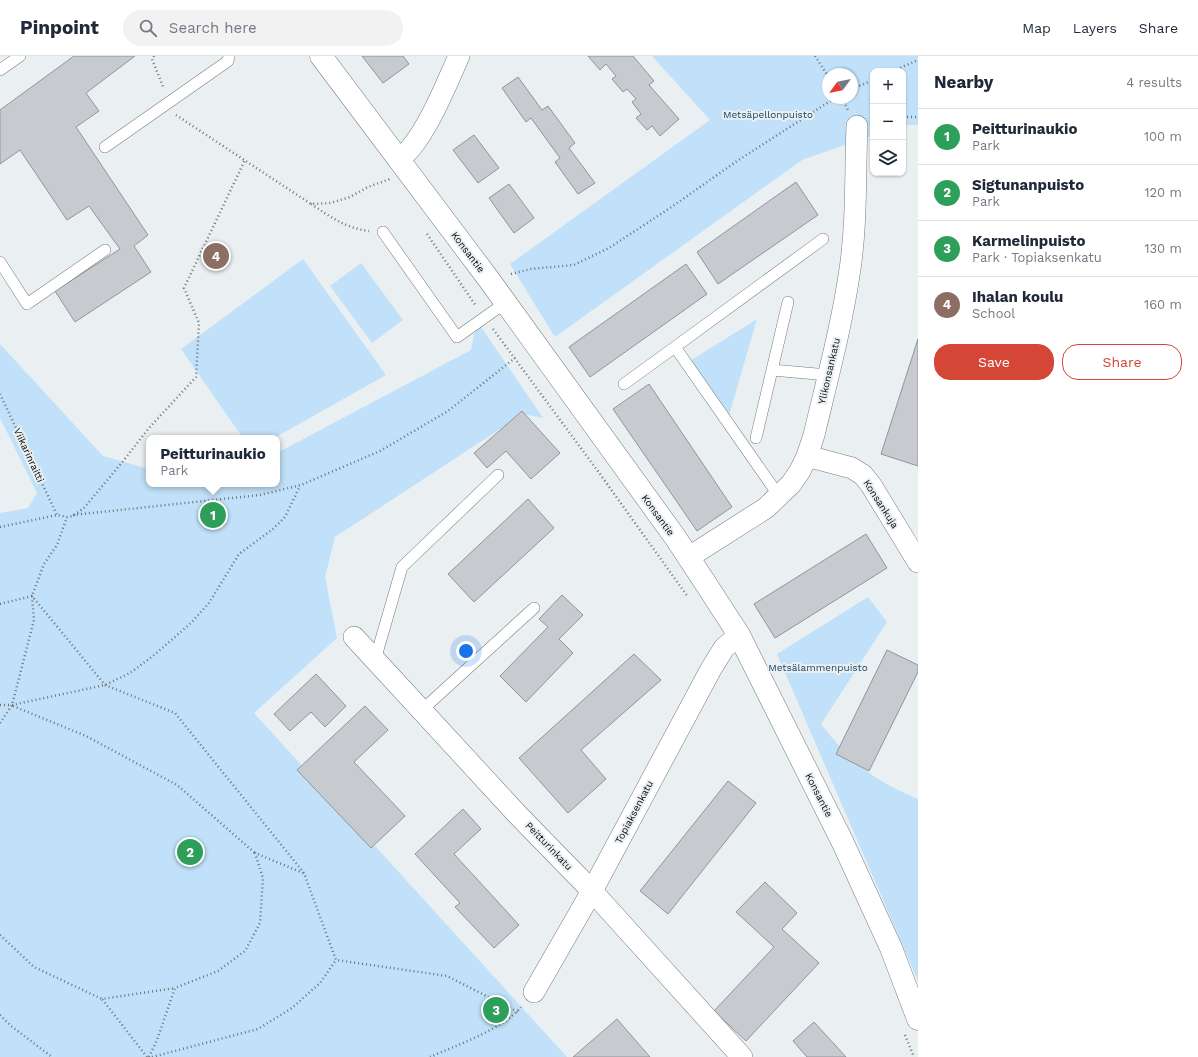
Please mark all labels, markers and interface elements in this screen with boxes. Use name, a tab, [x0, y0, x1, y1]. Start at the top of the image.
search box	[123, 10, 403, 46]
text: Pinpoint	[20, 16, 99, 39]
icon: search	[137, 17, 159, 39]
text: Search here	[169, 19, 257, 37]
text: Map	[1022, 20, 1051, 36]
text: Layers	[1073, 20, 1117, 36]
text: Share	[1139, 20, 1178, 36]
north arrow	[822, 68, 858, 104]
map controls	[870, 68, 906, 176]
button: +	[870, 68, 906, 104]
text: Nearby	[934, 72, 993, 92]
text: 4 results	[1126, 75, 1182, 90]
button: −	[870, 104, 906, 140]
park label: Metsäpellonpuisto	[723, 109, 813, 120]
text: Peitturinaukio	[972, 120, 1077, 138]
text: 1	[944, 129, 950, 144]
text: 100 m	[1144, 129, 1182, 144]
text: Park	[972, 138, 1000, 153]
button: layers	[870, 140, 906, 176]
text: Sigtunanpuisto	[972, 176, 1084, 194]
text: 2	[943, 185, 951, 200]
text: 120 m	[1144, 185, 1182, 200]
text: Park	[972, 194, 1000, 209]
street label: Konsantie	[449, 230, 487, 275]
text: Karmelinpuisto	[972, 232, 1085, 250]
pin: 4	[203, 241, 229, 271]
text: 3	[943, 241, 951, 256]
text: 130 m	[1144, 241, 1182, 256]
text: Park · Topiaksenkatu	[972, 250, 1102, 265]
text: Ihalan koulu	[972, 288, 1063, 306]
text: 4	[943, 297, 951, 312]
text: 160 m	[1144, 297, 1182, 312]
text: School	[972, 306, 1015, 321]
street label: Ylikonsankatu	[816, 337, 842, 405]
button: Save	[934, 344, 1054, 380]
button: Share	[1062, 344, 1182, 380]
street label: Viikarinraitti	[12, 426, 46, 484]
popup	[146, 435, 280, 487]
text: Peitturinaukio	[160, 445, 266, 463]
text: Park	[160, 463, 188, 478]
street label: Konsankuja	[861, 478, 901, 531]
street label: Konsantie	[639, 492, 677, 538]
pin: 1	[200, 500, 226, 530]
your location	[456, 641, 476, 661]
park label: Metsälammenpuisto	[768, 662, 868, 673]
street label: Konsantie	[803, 771, 835, 819]
street label: Topiaksenkatu	[613, 779, 655, 845]
street label: Peitturinkatu	[523, 820, 575, 872]
pin: 2	[177, 837, 203, 867]
pin: 3	[483, 995, 509, 1025]

